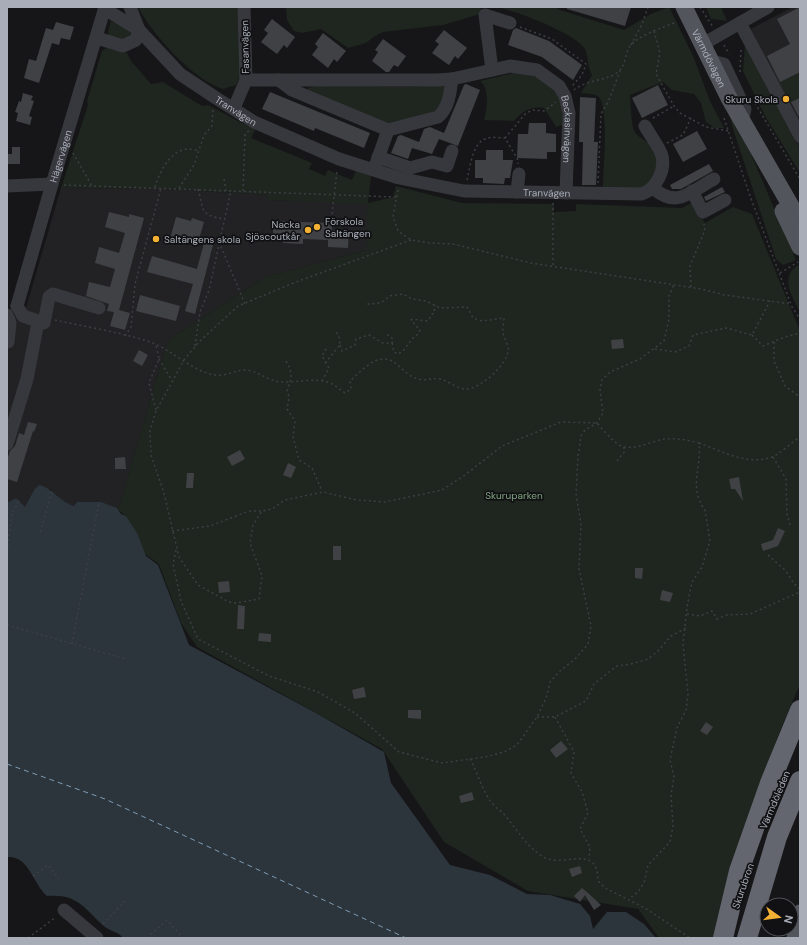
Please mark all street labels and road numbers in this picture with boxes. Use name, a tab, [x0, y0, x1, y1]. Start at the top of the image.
street label: Fasanvägen	[238, 20, 252, 74]
street label: Värmdövägen	[689, 27, 729, 90]
street label: Tranvägen	[213, 93, 260, 129]
street label: Beckasinvägen	[558, 94, 576, 164]
street label: Hägervägen	[46, 128, 74, 184]
street label: Tranvägen	[523, 185, 571, 199]
street label: Värmdöleden	[757, 769, 793, 831]
street label: Skurubron	[729, 861, 757, 911]

